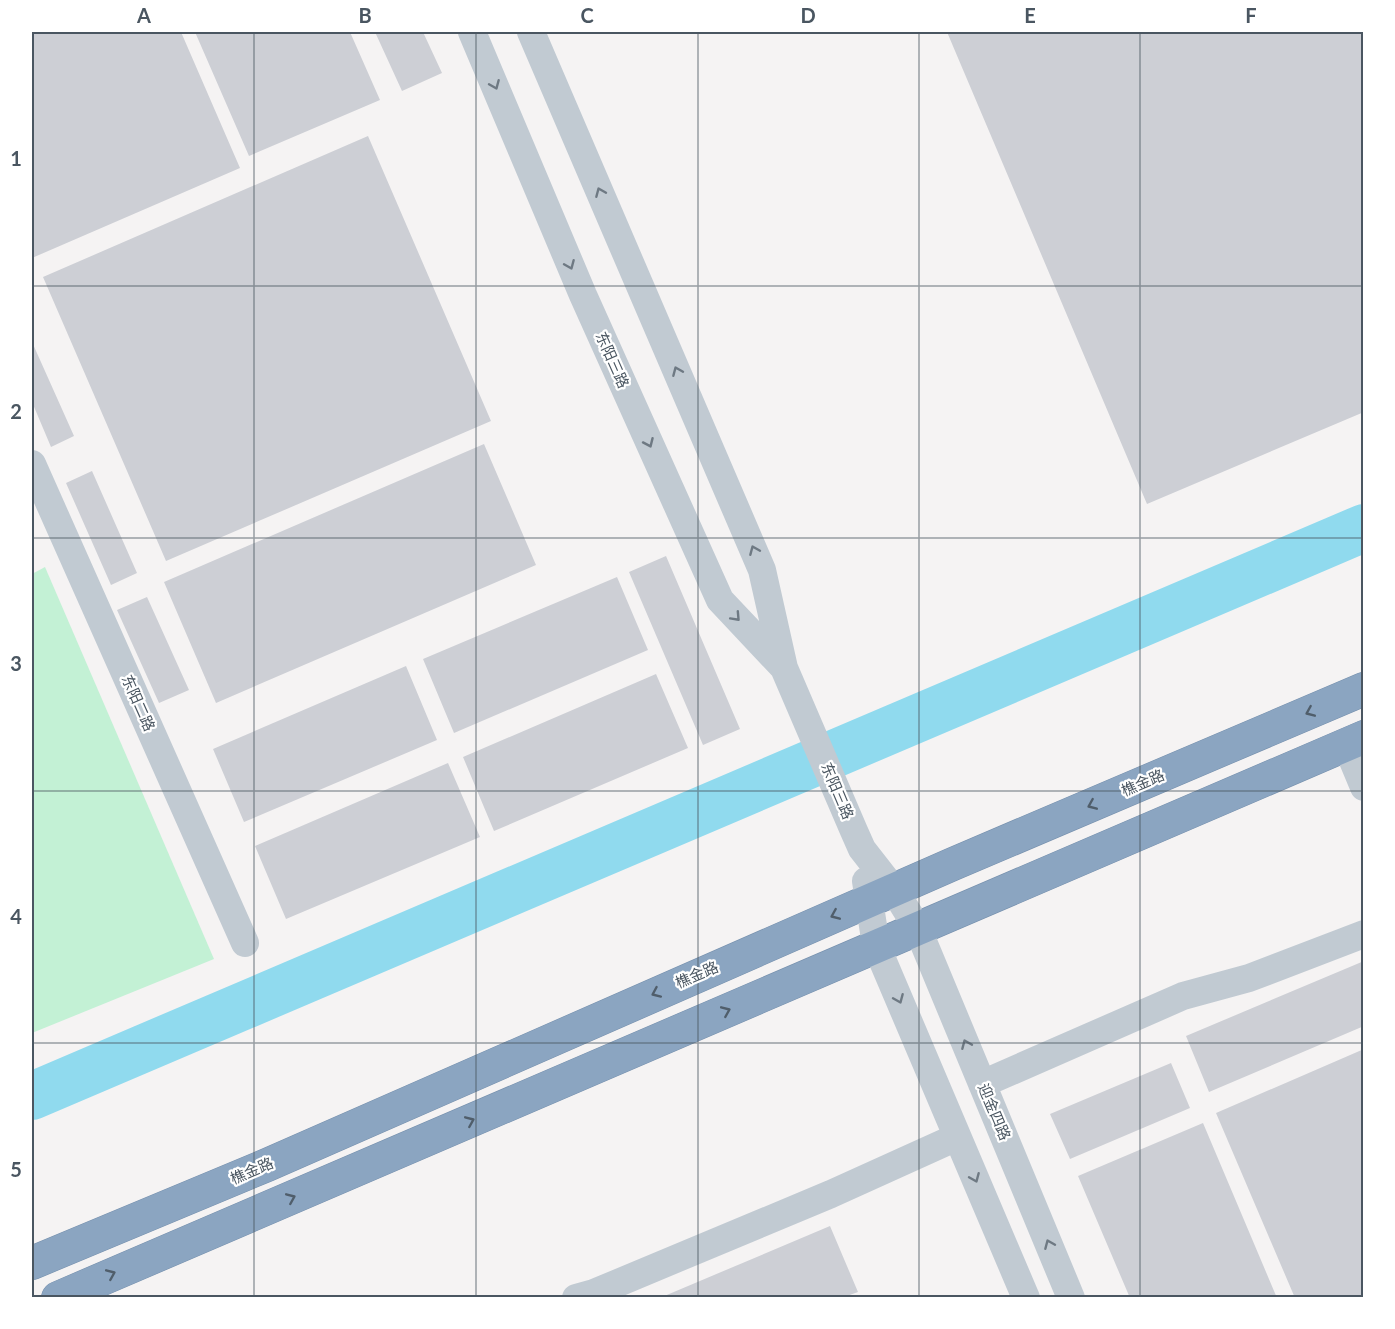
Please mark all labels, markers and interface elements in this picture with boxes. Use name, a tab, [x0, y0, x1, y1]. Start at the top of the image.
text: A	[136, 3, 151, 27]
text: B	[358, 3, 372, 27]
text: C	[580, 3, 594, 27]
text: D	[800, 3, 816, 27]
text: E	[1024, 3, 1036, 27]
text: F	[1245, 3, 1257, 27]
one-way arrow	[488, 79, 500, 90]
text: 1	[10, 146, 22, 170]
one-way arrow	[595, 187, 607, 198]
one-way arrow	[563, 259, 575, 270]
street label: 东阳三路	[592, 329, 633, 391]
one-way arrow	[672, 367, 684, 378]
text: 2	[10, 399, 22, 423]
one-way arrow	[642, 437, 654, 448]
one-way arrow	[749, 546, 761, 557]
one-way arrow	[728, 610, 739, 621]
text: 3	[10, 651, 22, 675]
street label: 东阳二路	[118, 672, 159, 734]
one-way arrow	[1305, 705, 1316, 717]
street label: 东阳三路	[818, 759, 858, 822]
street label: 樵金路	[1118, 765, 1167, 799]
one-way arrow	[1087, 798, 1098, 810]
text: 4	[10, 904, 22, 928]
one-way arrow	[831, 908, 842, 920]
street label: 樵金路	[672, 957, 721, 991]
one-way arrow	[652, 985, 663, 997]
one-way arrow	[892, 993, 904, 1004]
one-way arrow	[720, 1006, 731, 1018]
one-way arrow	[961, 1039, 973, 1050]
street label: 迎金四路	[975, 1080, 1015, 1143]
one-way arrow	[463, 1116, 474, 1128]
street label: 樵金路	[227, 1153, 276, 1187]
text: 5	[10, 1157, 22, 1181]
one-way arrow	[968, 1172, 980, 1183]
one-way arrow	[284, 1193, 295, 1205]
one-way arrow	[1044, 1239, 1056, 1250]
one-way arrow	[105, 1270, 116, 1282]

